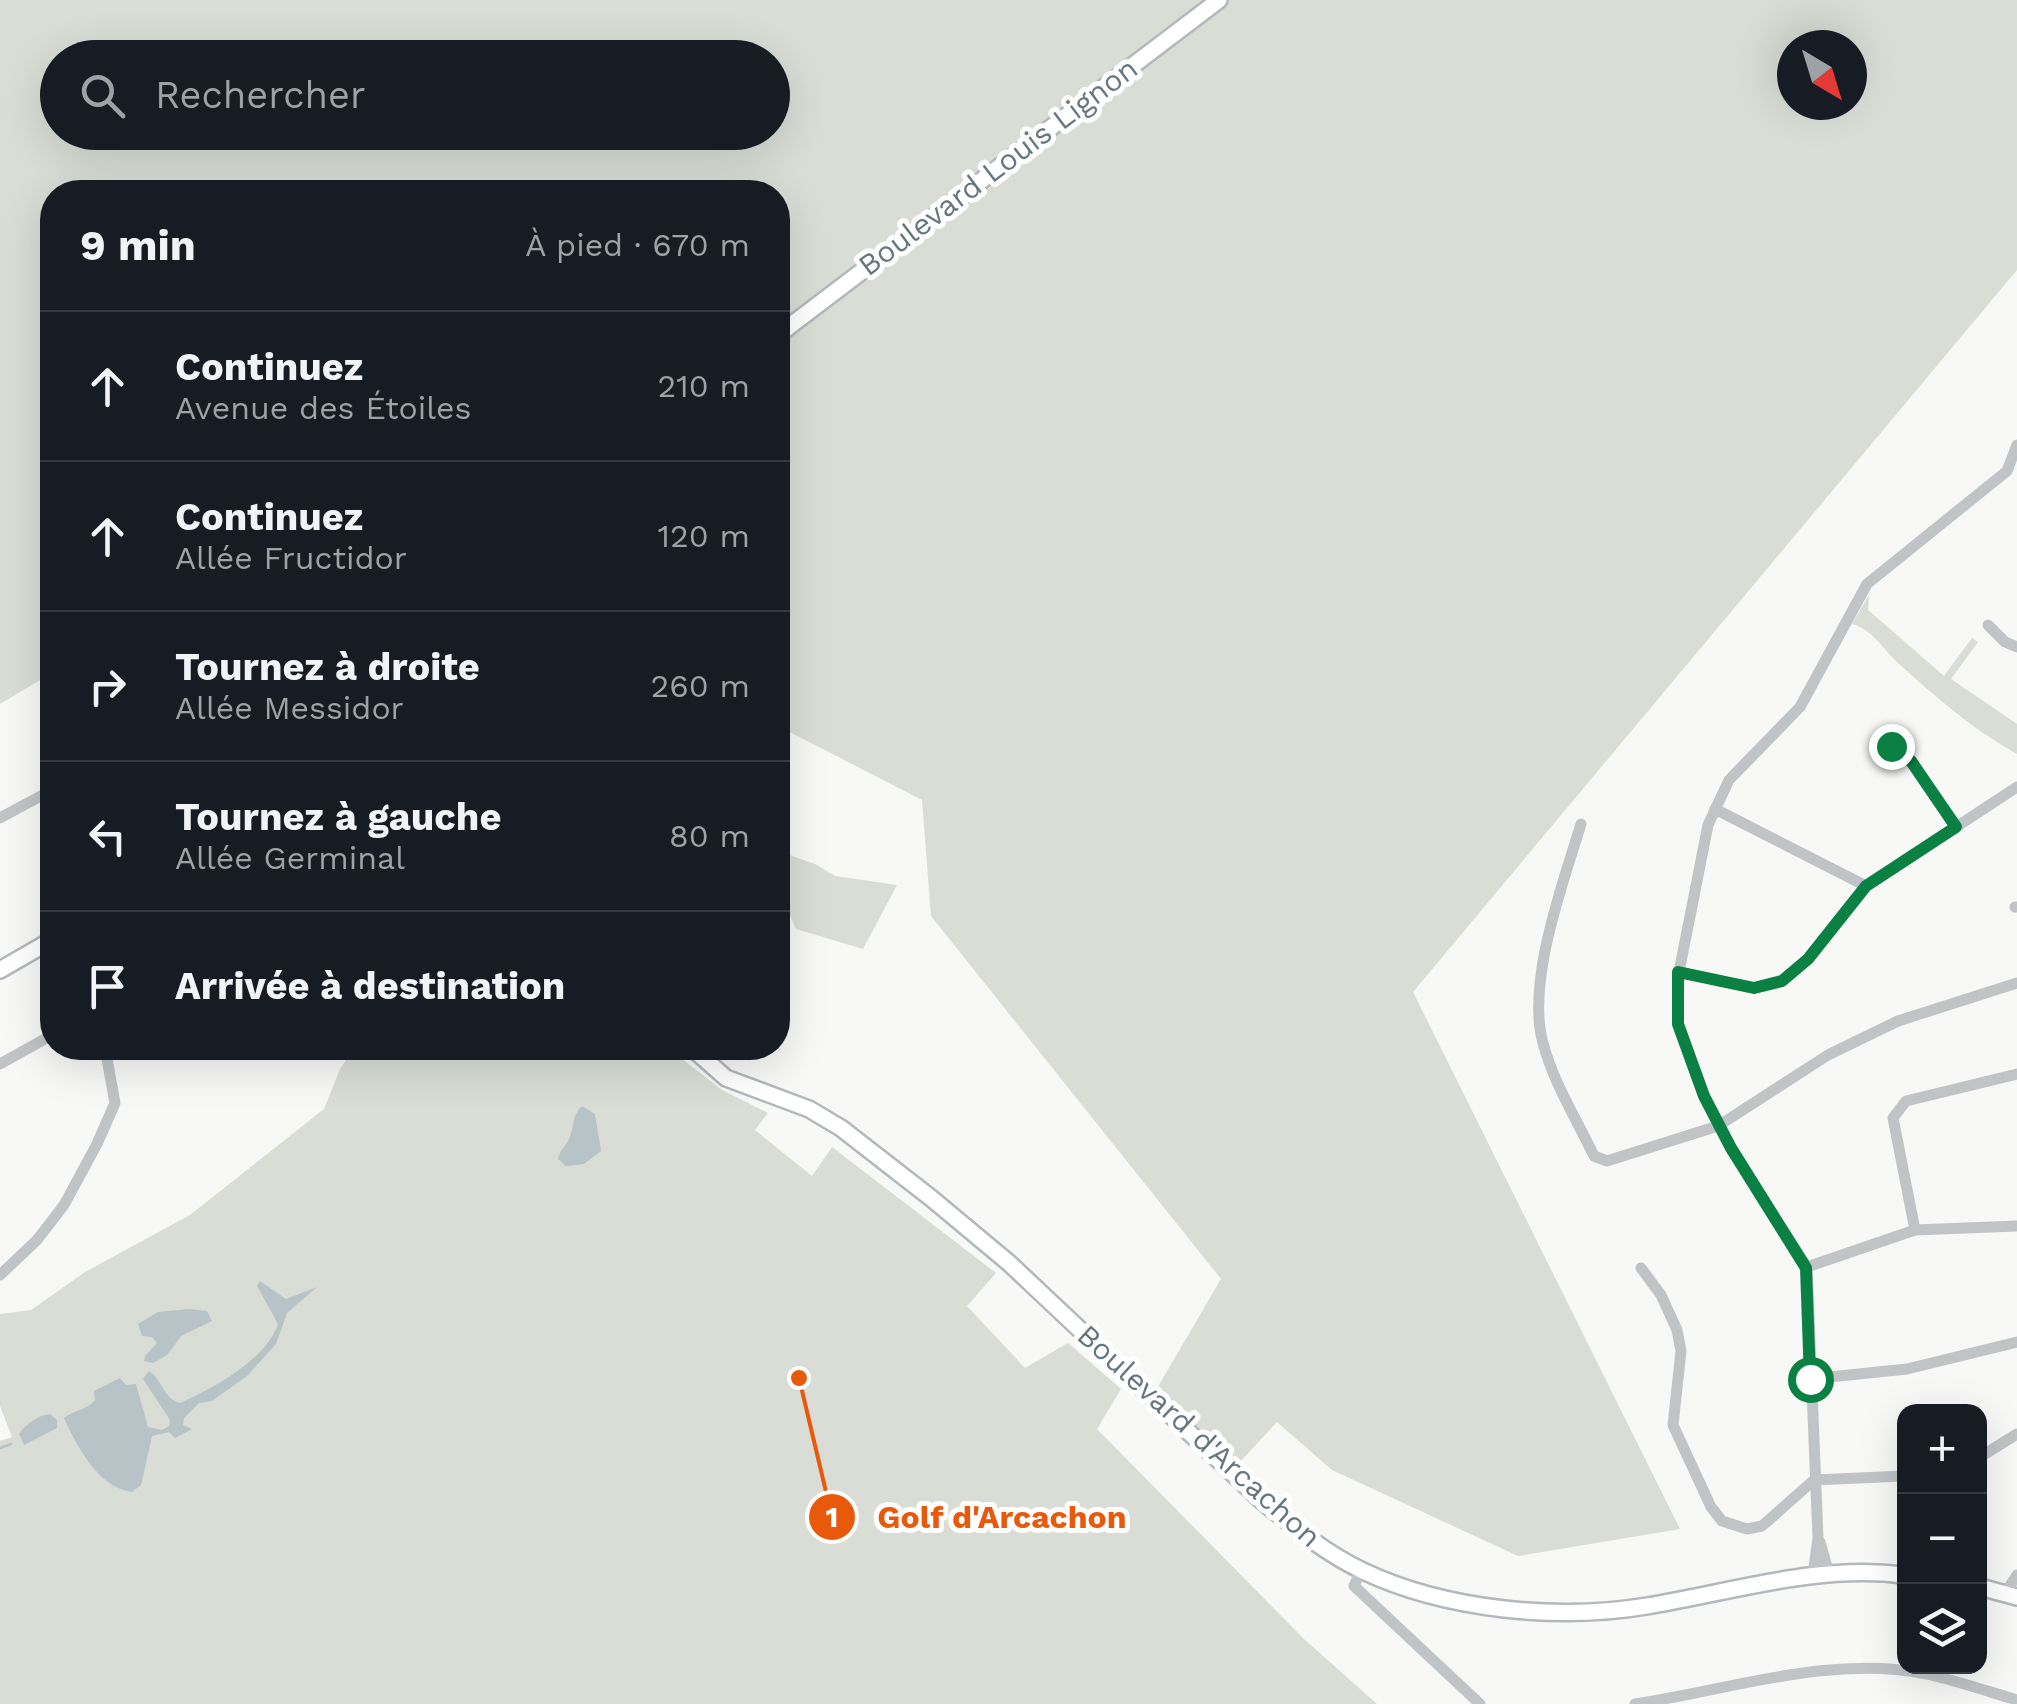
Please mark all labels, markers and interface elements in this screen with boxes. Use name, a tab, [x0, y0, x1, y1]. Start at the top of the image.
north arrow	[1777, 30, 1867, 120]
search box	[40, 40, 790, 150]
street label: Boulevard Louis Lignon	[851, 50, 1144, 283]
icon: search	[75, 68, 130, 123]
text: Rechercher	[155, 73, 365, 117]
text: 9 min	[80, 221, 196, 270]
text: À pied · 670 m	[525, 226, 750, 264]
text: Continuez	[175, 345, 363, 389]
icon: ahead	[80, 359, 135, 414]
text: 210 m	[658, 367, 750, 405]
text: Avenue des Étoiles	[175, 389, 471, 427]
text: Continuez	[175, 495, 363, 539]
icon: ahead	[80, 509, 135, 564]
text: 120 m	[658, 517, 750, 555]
text: Allée Fructidor	[175, 539, 407, 577]
text: Tournez à droite	[175, 645, 480, 689]
icon: right	[80, 659, 135, 714]
text: 260 m	[651, 667, 750, 705]
text: Allée Messidor	[175, 689, 404, 727]
route end	[1869, 724, 1915, 770]
text: Tournez à gauche	[175, 795, 501, 839]
icon: left	[80, 809, 135, 864]
text: 80 m	[669, 817, 750, 855]
text: Allée Germinal	[175, 839, 405, 877]
icon: arrive	[80, 959, 135, 1014]
text: Arrivée à destination	[175, 964, 565, 1008]
street label: Boulevard d'Arcachon	[1070, 1317, 1328, 1554]
route start	[1788, 1357, 1834, 1403]
map controls	[1897, 1404, 1987, 1674]
button: +	[1897, 1404, 1987, 1494]
callout: Golf d'Arcachon	[807, 1486, 1146, 1548]
button: −	[1897, 1494, 1987, 1584]
text: Golf d'Arcachon	[877, 1498, 1127, 1536]
text: 1	[826, 1499, 838, 1534]
button: layers	[1897, 1584, 1987, 1674]

